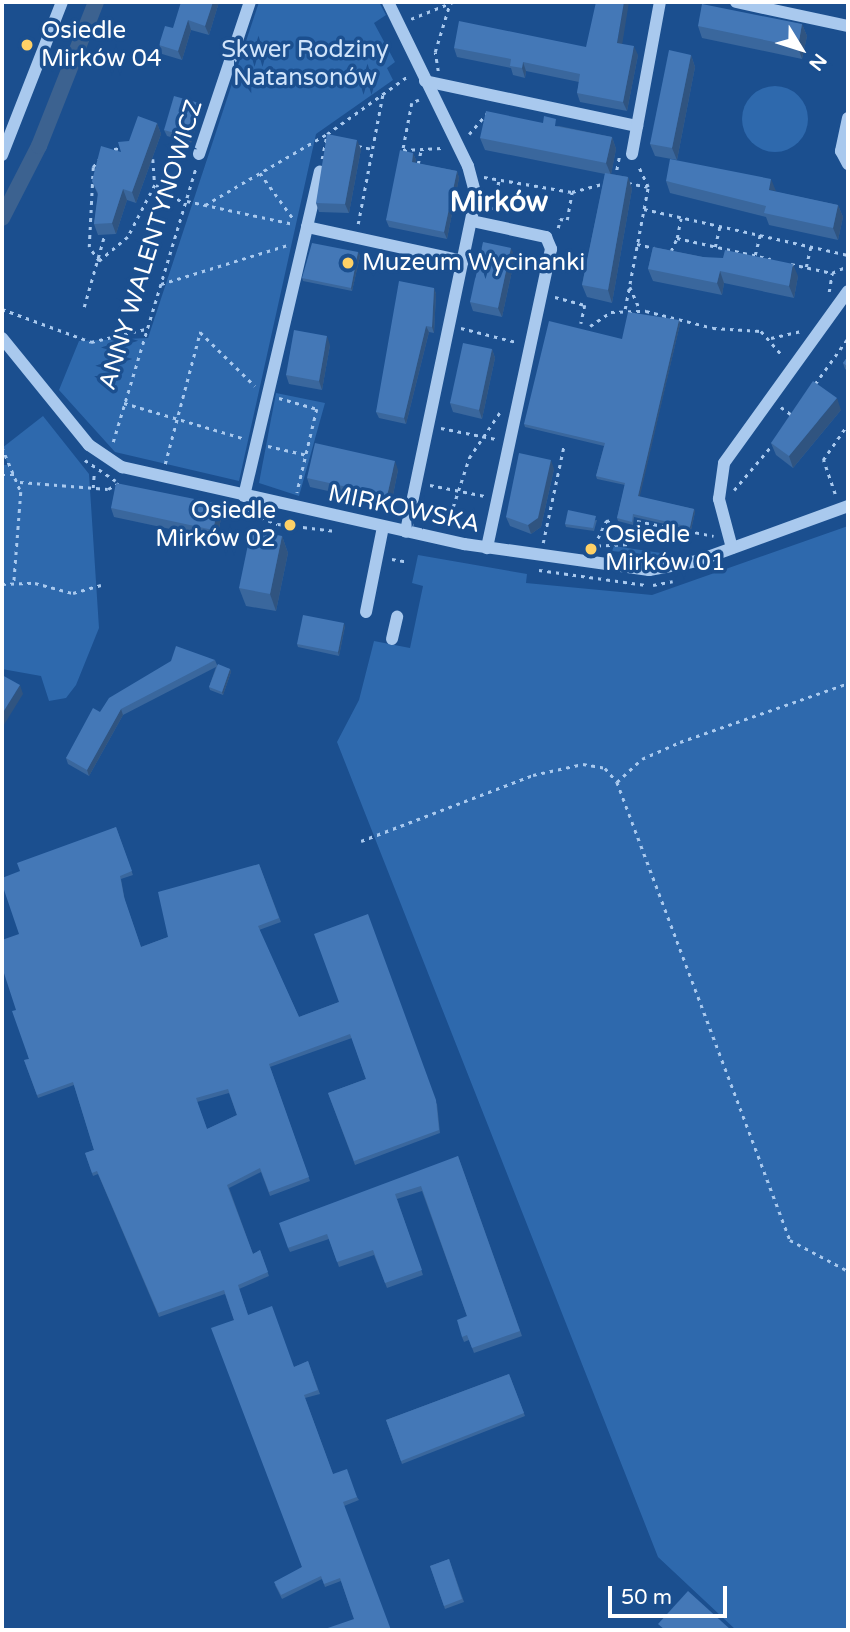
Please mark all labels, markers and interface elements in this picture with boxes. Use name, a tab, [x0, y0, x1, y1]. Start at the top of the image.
north arrow	[766, 14, 836, 84]
place label: Osiedle Mirków 04	[41, 17, 162, 73]
park label: Skwer Rodziny Natansonów	[221, 36, 389, 92]
marker: Osiedle Mirków 04	[19, 37, 35, 53]
text: N	[804, 49, 831, 75]
street label: ANNY WALENTYNOWICZ	[93, 97, 209, 393]
district label: Mirków	[450, 185, 548, 219]
place label: Muzeum Wycinanki	[362, 249, 585, 277]
marker: Muzeum Wycinanki	[340, 255, 356, 271]
street label: MIRKOWSKA	[325, 479, 483, 539]
place label: Osiedle Mirków 02	[155, 497, 276, 553]
marker: Osiedle Mirków 02	[282, 517, 298, 533]
place label: Osiedle Mirków 01	[605, 521, 726, 577]
marker: Osiedle Mirków 01	[583, 541, 599, 557]
scale bar	[612, 1572, 731, 1616]
text: 50 m	[621, 1585, 672, 1610]

